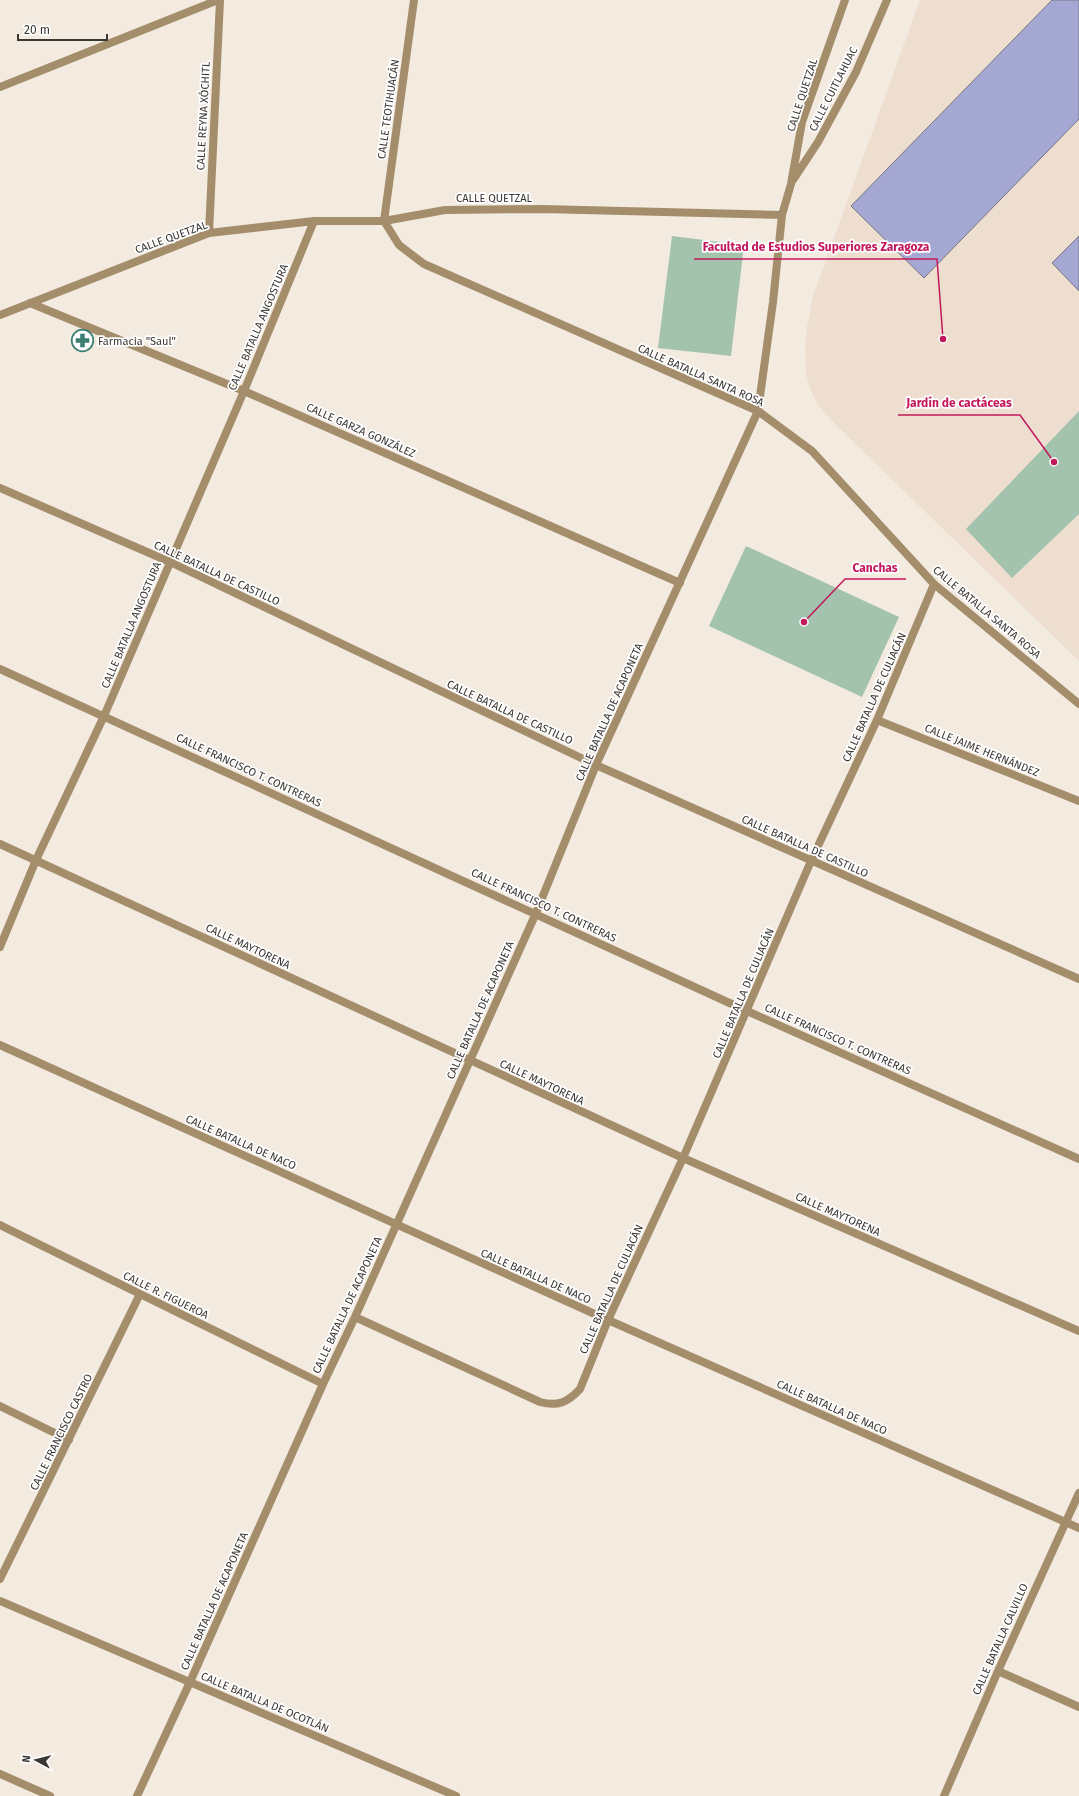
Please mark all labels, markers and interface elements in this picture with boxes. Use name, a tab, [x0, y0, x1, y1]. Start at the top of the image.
scale bar	[18, 16, 107, 42]
text: 20 m	[24, 23, 50, 37]
street label: CALLE CUITLAHUAC	[806, 45, 860, 134]
street label: CALLE QUETZAL	[785, 57, 821, 133]
street label: CALLE TEOTIHUACÁN	[374, 58, 402, 160]
street label: CALLE REYNA XÓCHITL	[193, 61, 213, 171]
street label: CALLE QUETZAL	[456, 192, 533, 205]
street label: CALLE QUETZAL	[133, 218, 210, 257]
callout: Facultad de Estudios Superiores Zaragoza	[694, 235, 937, 259]
text: Facultad de Estudios Superiores Zaragoza	[703, 240, 930, 254]
street label: CALLE BATALLA ANGOSTURA	[226, 261, 291, 392]
pharmacy icon: Farmacia "Saul"	[70, 328, 96, 354]
place label: Farmacia "Saul"	[98, 335, 176, 348]
street label: CALLE BATALLA SANTA ROSA	[636, 342, 767, 409]
callout: Jardín de cactáceas	[898, 391, 1020, 415]
text: Jardín de cactáceas	[905, 396, 1012, 410]
street label: CALLE GARZA GONZÁLEZ	[304, 400, 418, 461]
street label: CALLE BATALLA DE CASTILLO	[152, 539, 282, 608]
callout: Canchas	[845, 555, 906, 579]
street label: CALLE BATALLA ANGOSTURA	[99, 559, 164, 690]
text: Canchas	[852, 561, 898, 575]
street label: CALLE BATALLA SANTA ROSA	[930, 563, 1044, 662]
street label: CALLE BATALLA DE CULIACÁN	[839, 630, 909, 764]
street label: CALLE BATALLA DE ACAPONETA	[573, 641, 646, 783]
street label: CALLE BATALLA DE CASTILLO	[445, 678, 575, 747]
street label: CALLE JAIME HERNÁNDEZ	[923, 721, 1042, 780]
street label: CALLE FRANCISCO T. CONTRERAS	[174, 731, 323, 810]
street label: CALLE BATALLA DE CASTILLO	[739, 813, 870, 880]
street label: CALLE FRANCISCO T. CONTRERAS	[469, 866, 618, 945]
street label: CALLE MAYTORENA	[203, 921, 293, 972]
street label: CALLE BATALLA DE CULIACÁN	[709, 926, 777, 1060]
street label: CALLE BATALLA DE ACAPONETA	[444, 939, 517, 1081]
street label: CALLE FRANCISCO T. CONTRERAS	[763, 1001, 913, 1078]
street label: CALLE MAYTORENA	[497, 1057, 587, 1108]
street label: CALLE BATALLA DE NACO	[184, 1112, 298, 1173]
street label: CALLE MAYTORENA	[793, 1190, 883, 1239]
street label: CALLE BATALLA DE CULIACÁN	[576, 1222, 646, 1356]
street label: CALLE BATALLA DE ACAPONETA	[310, 1234, 385, 1376]
street label: CALLE BATALLA DE NACO	[479, 1246, 593, 1307]
street label: CALLE R. FIGUEROA	[121, 1269, 211, 1322]
street label: CALLE FRANCISCO CASTRO	[28, 1372, 95, 1493]
street label: CALLE BATALLA DE NACO	[775, 1377, 889, 1438]
street label: CALLE BATALLA DE ACAPONETA	[178, 1530, 251, 1672]
street label: CALLE BATALLA CALVILLO	[970, 1581, 1031, 1697]
street label: CALLE BATALLA DE OCOTLÁN	[199, 1669, 331, 1735]
north arrow	[16, 1740, 56, 1780]
text: N	[20, 1754, 33, 1763]

